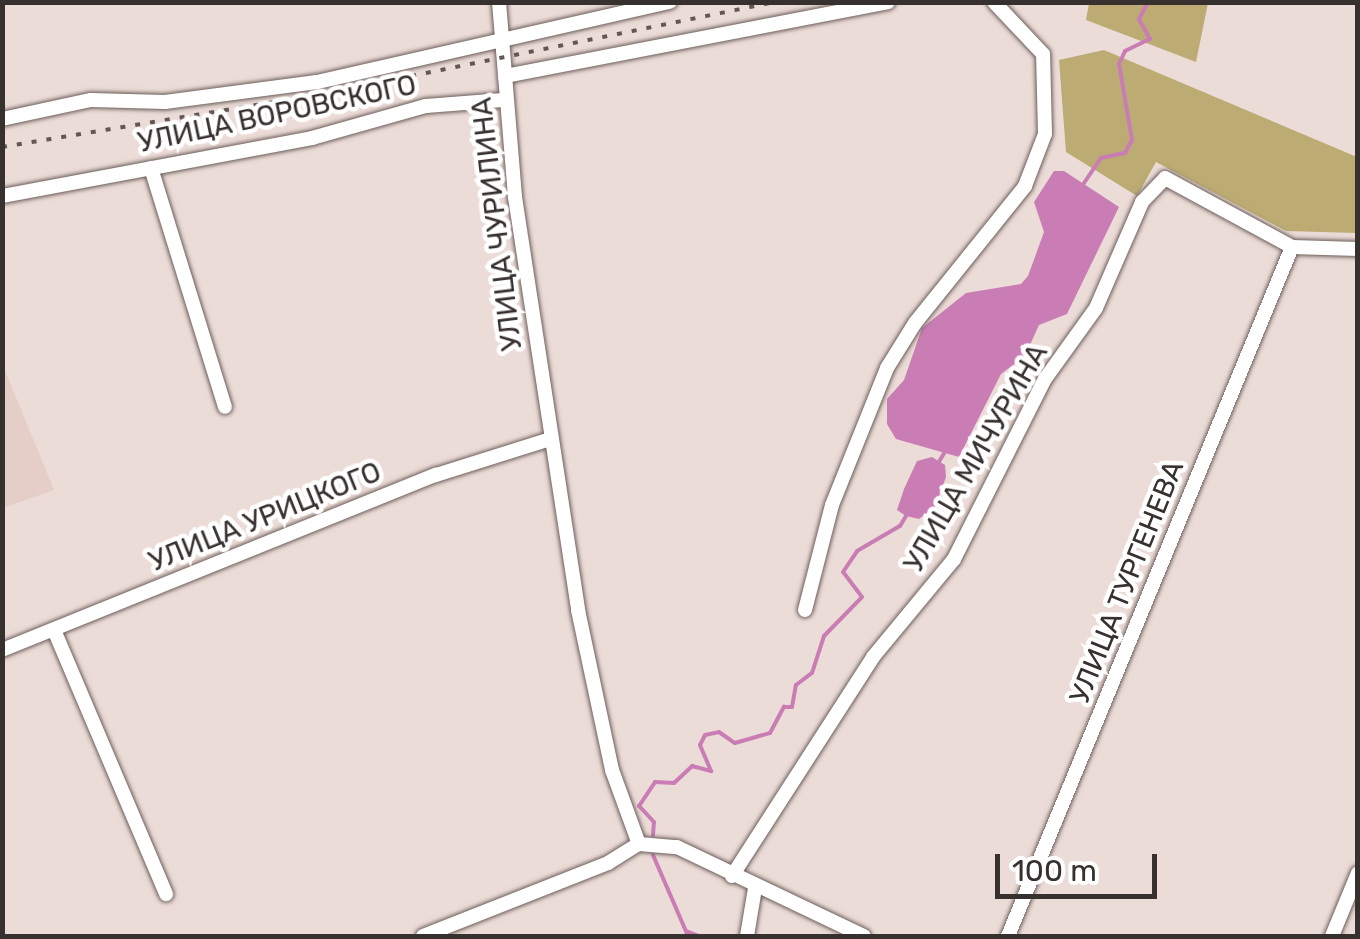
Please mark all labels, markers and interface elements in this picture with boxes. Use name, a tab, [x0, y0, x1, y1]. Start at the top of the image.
street label: УЛИЦА ВОРОВСКОГО	[135, 68, 419, 160]
street label: УЛИЦА ЧУРИЛИНА	[465, 95, 529, 353]
street label: УЛИЦА МИЧУРИНА	[897, 338, 1055, 578]
street label: УЛИЦА УРИЦКОГО	[144, 455, 386, 579]
street label: УЛИЦА ТУРГЕНЕВА	[1063, 456, 1191, 708]
scale bar	[1000, 834, 1162, 896]
text: 100 m	[1012, 853, 1097, 889]

